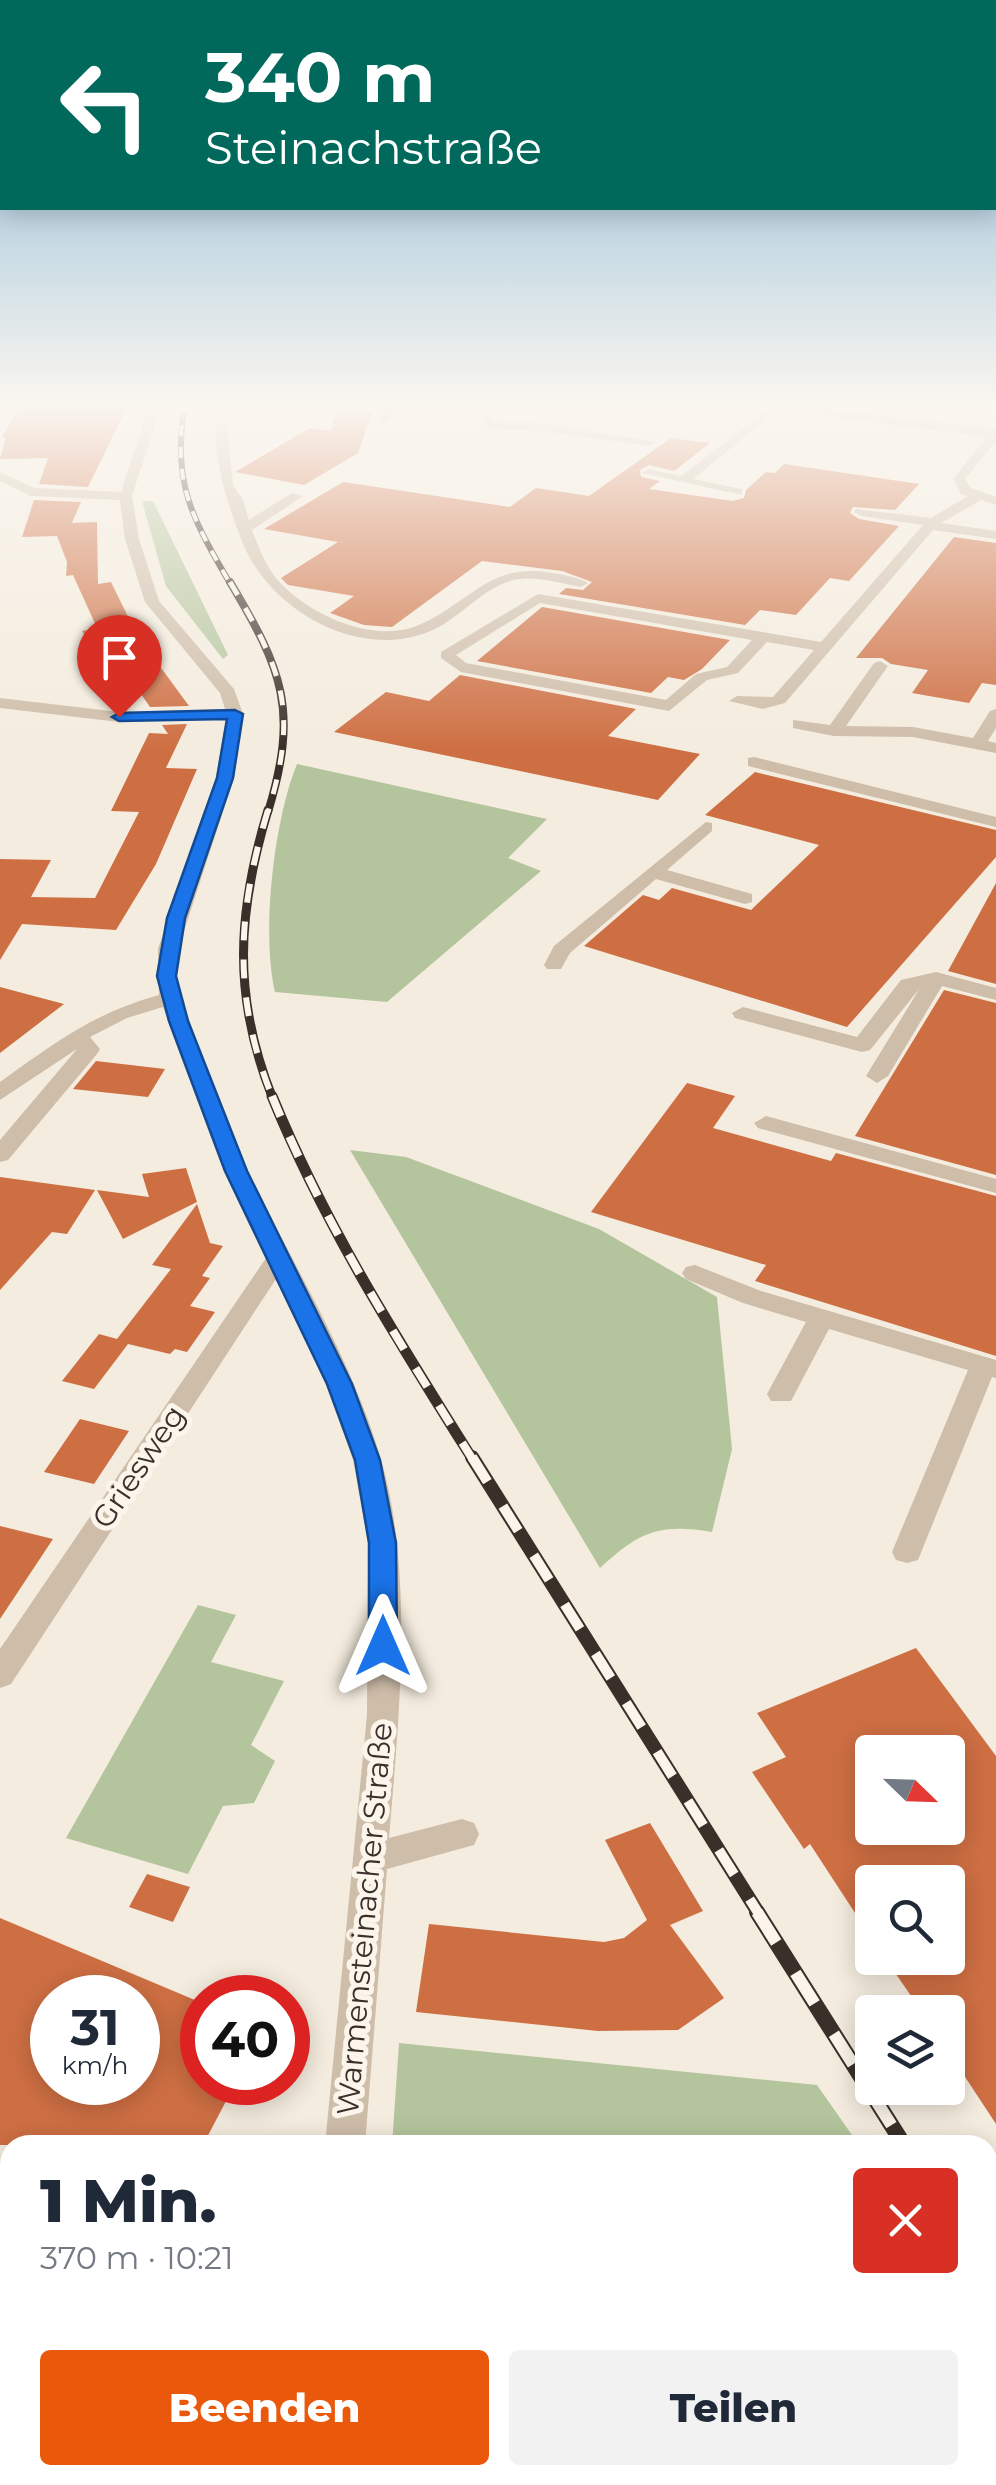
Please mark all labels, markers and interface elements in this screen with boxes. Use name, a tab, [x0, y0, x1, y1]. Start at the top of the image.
text: 340 m	[205, 34, 435, 120]
icon: left	[40, 40, 170, 170]
text: Steinachstraße	[205, 120, 542, 175]
pin	[77, 615, 162, 718]
icon: arrive	[92, 630, 147, 685]
street label: Griesweg	[84, 1398, 193, 1535]
position arrow	[331, 1594, 435, 1698]
street label: Warmensteinacher Straße	[329, 1721, 400, 2117]
north arrow	[855, 1735, 965, 1845]
map controls	[855, 1735, 965, 2105]
button: search	[855, 1865, 965, 1975]
speed limit sign: 40	[180, 1975, 310, 2105]
button: layers	[855, 1995, 965, 2105]
text: 31	[70, 1997, 120, 2058]
text: km/h	[62, 2050, 128, 2080]
text: 1 Min.	[40, 2164, 217, 2237]
button: close	[853, 2168, 958, 2273]
text: 370 m · 10:21	[40, 2238, 233, 2277]
button: Beenden	[40, 2350, 489, 2465]
button: Teilen	[509, 2350, 958, 2465]

